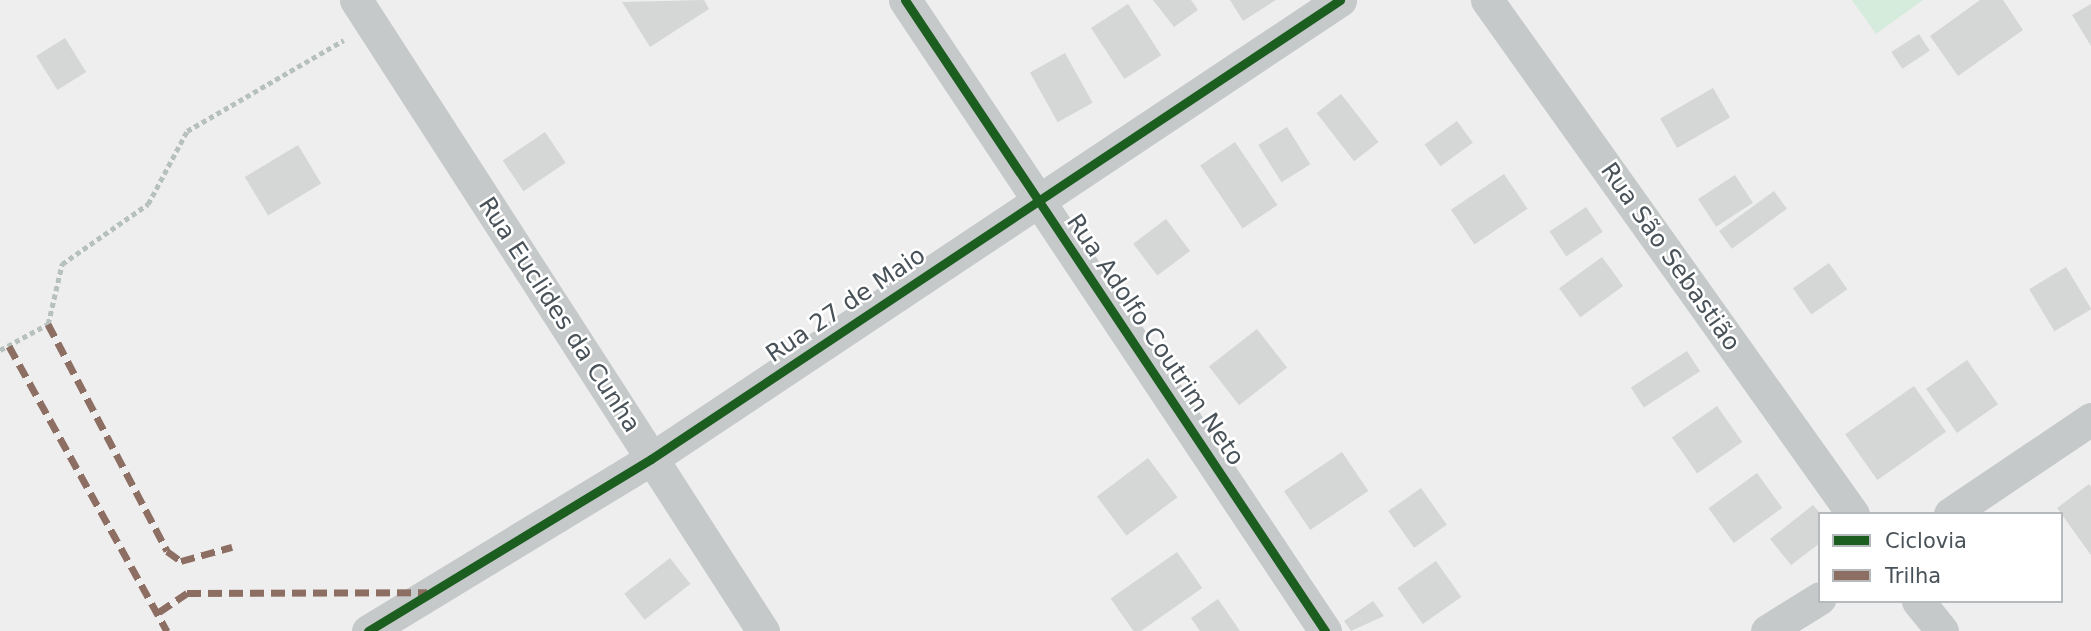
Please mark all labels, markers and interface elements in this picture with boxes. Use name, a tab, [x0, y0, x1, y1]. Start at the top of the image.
street label: Rua São Sebastião	[1594, 157, 1746, 357]
street label: Rua Euclides da Cunha	[472, 192, 646, 438]
street label: Rua Adolfo Coutrim Neto	[1060, 209, 1250, 471]
street label: Rua 27 de Maio	[761, 241, 931, 369]
legend	[1818, 512, 2063, 603]
text: Ciclovia	[1885, 529, 1967, 553]
text: Trilha	[1885, 564, 1941, 588]

